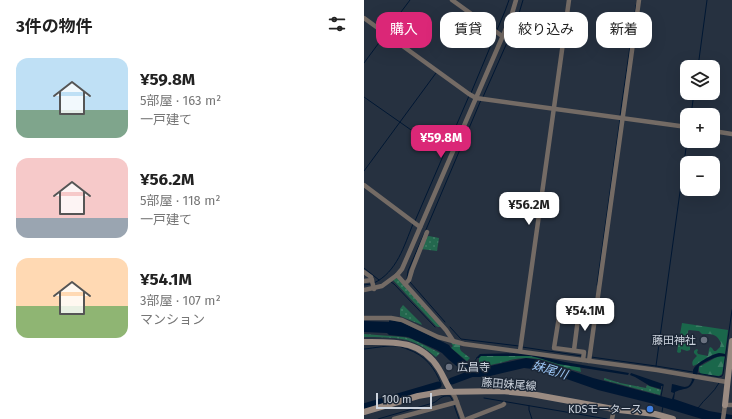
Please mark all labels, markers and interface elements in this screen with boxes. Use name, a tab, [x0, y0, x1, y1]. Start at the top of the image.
chip: 購入	[376, 12, 432, 48]
chip: 賃貸	[440, 12, 496, 48]
chip: 絞り込み	[504, 12, 588, 48]
chip: 新着	[596, 12, 652, 48]
icon: filters	[326, 13, 348, 35]
text: 3件の物件	[16, 16, 93, 37]
map controls	[680, 60, 720, 196]
button: layers	[680, 60, 720, 100]
text: ¥59.8M	[140, 69, 195, 90]
icon: home	[48, 74, 96, 122]
text: 5部屋 · 163 m²	[140, 93, 221, 108]
button: +	[680, 108, 720, 148]
text: 一戸建て	[140, 112, 192, 127]
pin: ¥59.8M	[408, 125, 474, 159]
text: ¥59.8M	[420, 130, 462, 145]
button: −	[680, 156, 720, 196]
text: ¥56.2M	[140, 169, 194, 190]
icon: home	[48, 174, 96, 222]
pin: ¥56.2M	[496, 192, 562, 226]
text: 5部屋 · 118 m²	[140, 193, 220, 208]
text: ¥56.2M	[508, 197, 550, 212]
text: 一戸建て	[140, 212, 192, 227]
text: ¥54.1M	[140, 269, 192, 290]
icon: home	[48, 274, 96, 322]
text: 3部屋 · 107 m²	[140, 293, 221, 308]
pin: ¥54.1M	[552, 298, 618, 332]
text: ¥54.1M	[565, 303, 605, 318]
text: マンション	[140, 312, 205, 327]
place label: 藤田神社	[652, 334, 696, 347]
marker: 藤田神社	[699, 335, 709, 345]
water label: 妹尾川	[531, 358, 571, 383]
place label: 広昌寺	[457, 361, 490, 374]
marker: 広昌寺	[444, 362, 454, 372]
street label: 藤田妹尾線	[481, 376, 537, 393]
scale bar	[376, 391, 432, 410]
text: 100 m	[382, 393, 411, 406]
place label: KDSモータース	[568, 403, 642, 416]
marker: KDSモータース	[645, 404, 655, 414]

